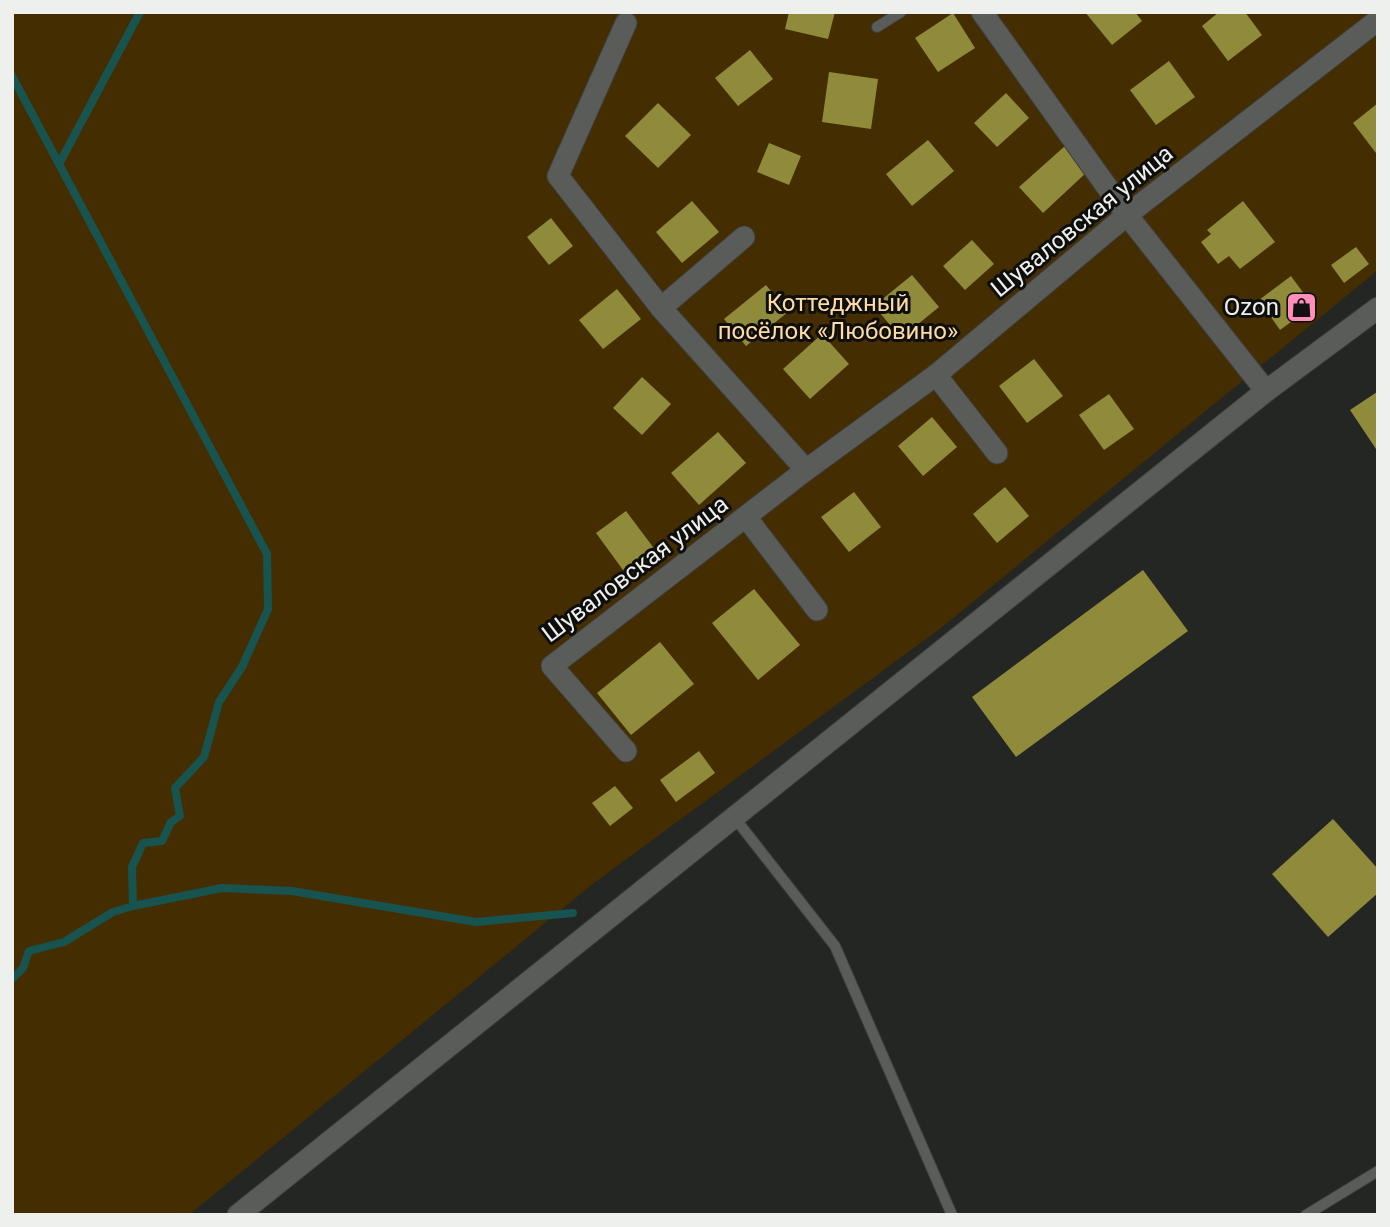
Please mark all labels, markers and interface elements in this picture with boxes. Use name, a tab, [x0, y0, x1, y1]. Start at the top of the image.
street label: Шуваловская улица	[986, 139, 1178, 303]
park label: Коттеджный посёлок «Любовино»	[718, 289, 958, 345]
shop icon: Ozon	[1285, 290, 1319, 324]
place label: Ozon	[1224, 293, 1279, 321]
street label: Шуваловская улица	[536, 490, 734, 648]

